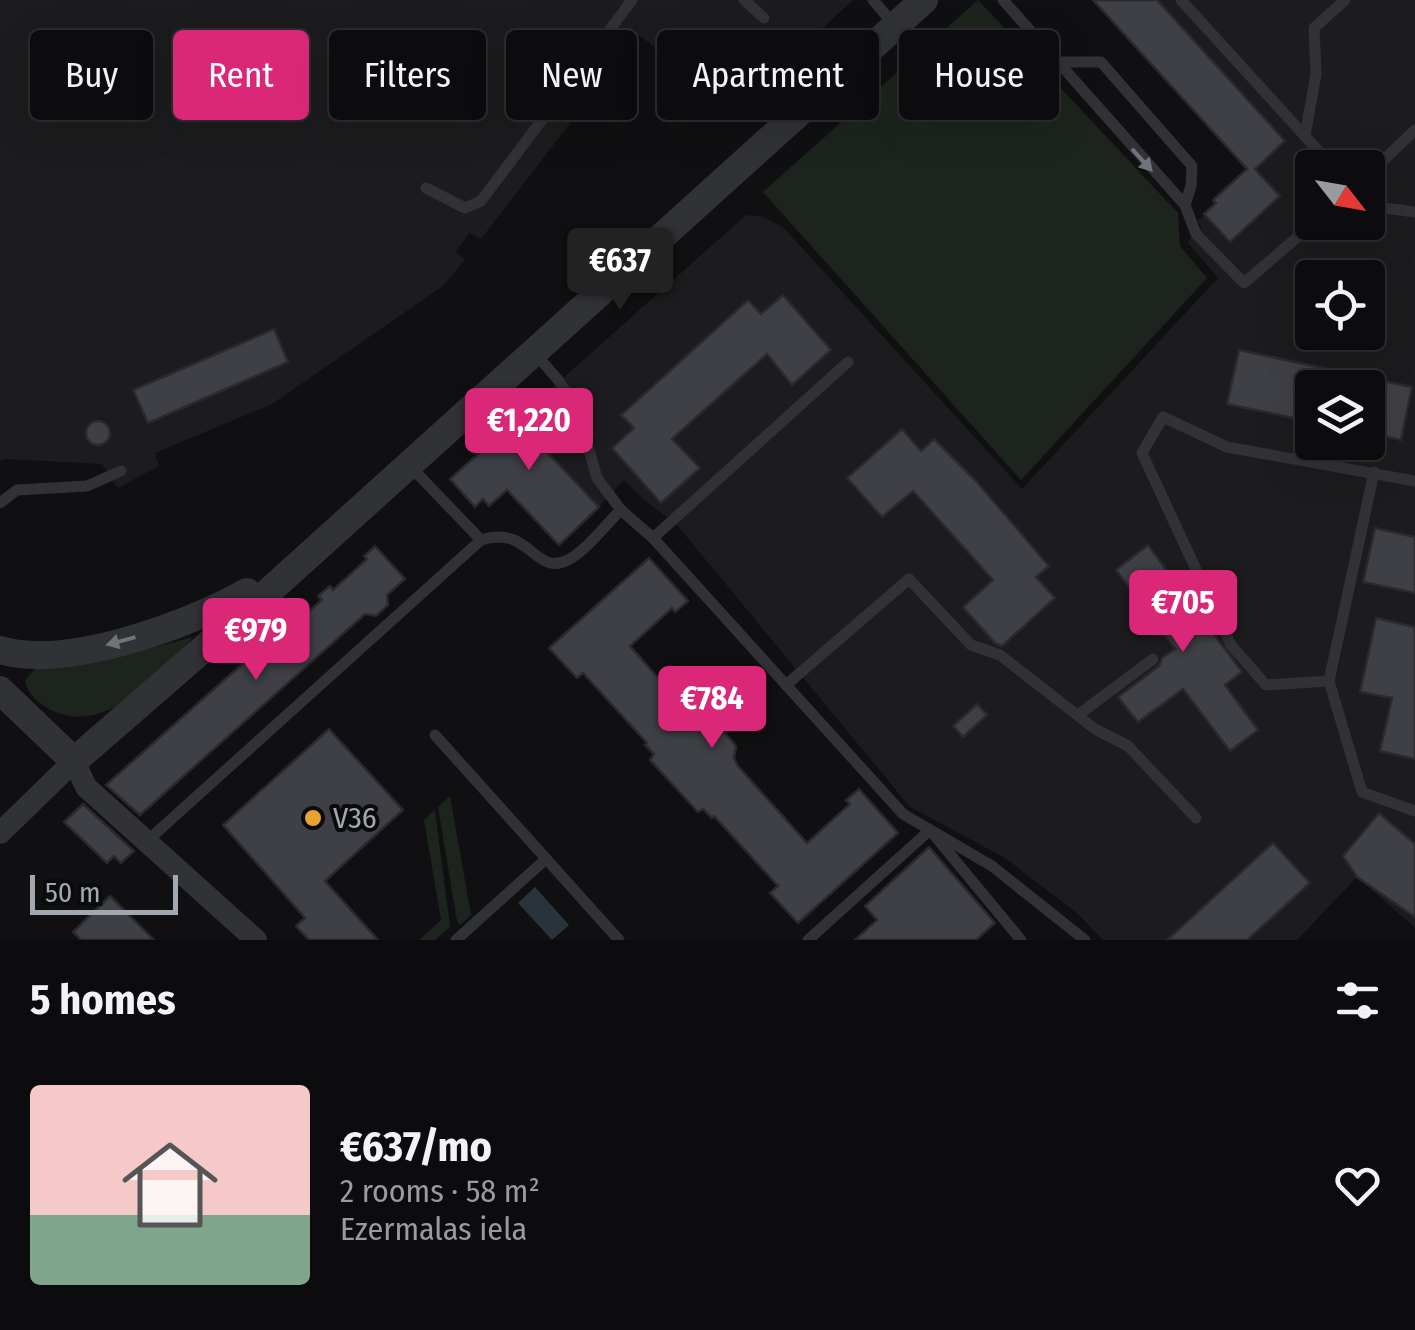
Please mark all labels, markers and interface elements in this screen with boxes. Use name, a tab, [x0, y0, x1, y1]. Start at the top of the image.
chip: Buy	[30, 30, 153, 120]
chip: Rent	[173, 30, 309, 120]
chip: Filters	[329, 30, 486, 120]
chip: New	[506, 30, 637, 120]
chip: Apartment	[657, 30, 879, 120]
chip: House	[899, 30, 1059, 120]
one-way arrow	[1131, 147, 1153, 172]
north arrow	[1295, 150, 1385, 240]
map controls	[1295, 150, 1385, 460]
pin: €637	[561, 228, 679, 313]
text: €637	[589, 241, 651, 279]
button: locate	[1295, 260, 1385, 350]
button: layers	[1295, 370, 1385, 460]
pin: €1,220	[448, 388, 610, 473]
text: €1,220	[487, 401, 571, 439]
pin: €705	[1124, 570, 1242, 655]
text: €705	[1151, 583, 1215, 621]
pin: €979	[197, 598, 315, 683]
text: €979	[225, 611, 287, 649]
one-way arrow	[105, 634, 136, 649]
pin: €784	[653, 666, 771, 751]
text: €784	[680, 679, 744, 717]
place label: V36	[333, 800, 377, 836]
marker: V36	[302, 807, 324, 829]
scale bar	[30, 870, 178, 914]
text: 50 m	[45, 876, 101, 909]
icon: filters	[1330, 973, 1385, 1028]
text: 5 homes	[30, 975, 176, 1025]
text: €637/mo	[340, 1122, 492, 1172]
icon: home	[110, 1125, 230, 1245]
icon: heart	[1330, 1158, 1385, 1213]
text: 2 rooms · 58 m²	[340, 1172, 540, 1210]
text: Ezermalas iela	[340, 1210, 527, 1248]

